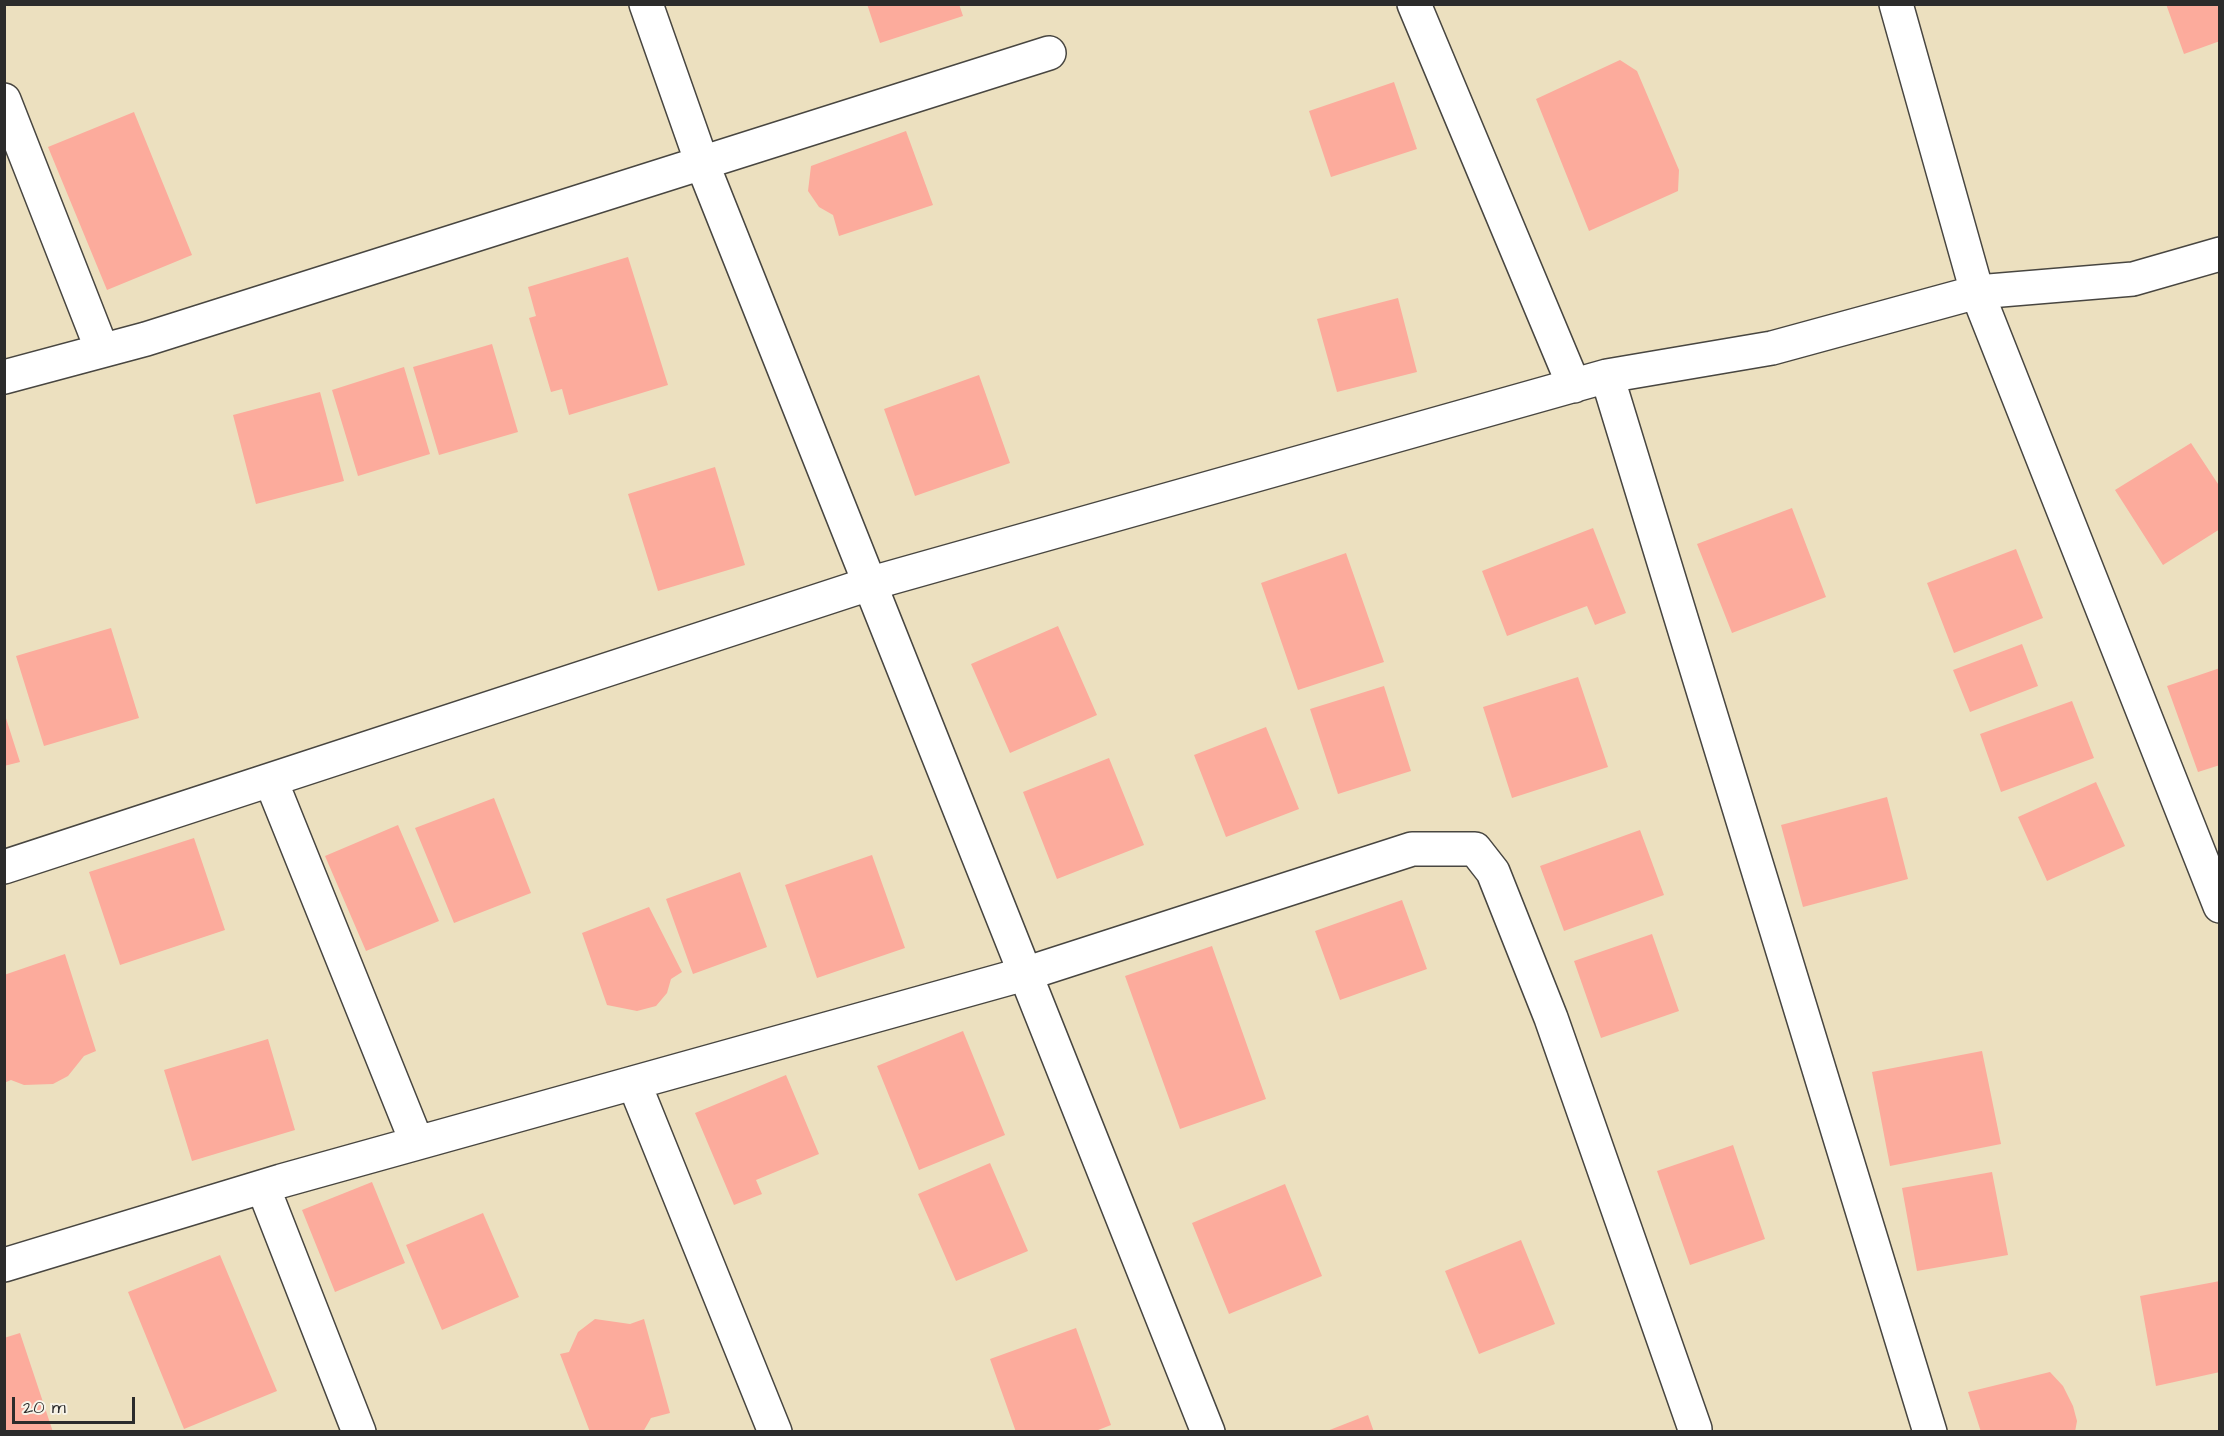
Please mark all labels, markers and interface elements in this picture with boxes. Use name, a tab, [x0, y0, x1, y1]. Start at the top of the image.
scale bar	[15, 1385, 138, 1423]
text: 20 m	[23, 1395, 66, 1420]

